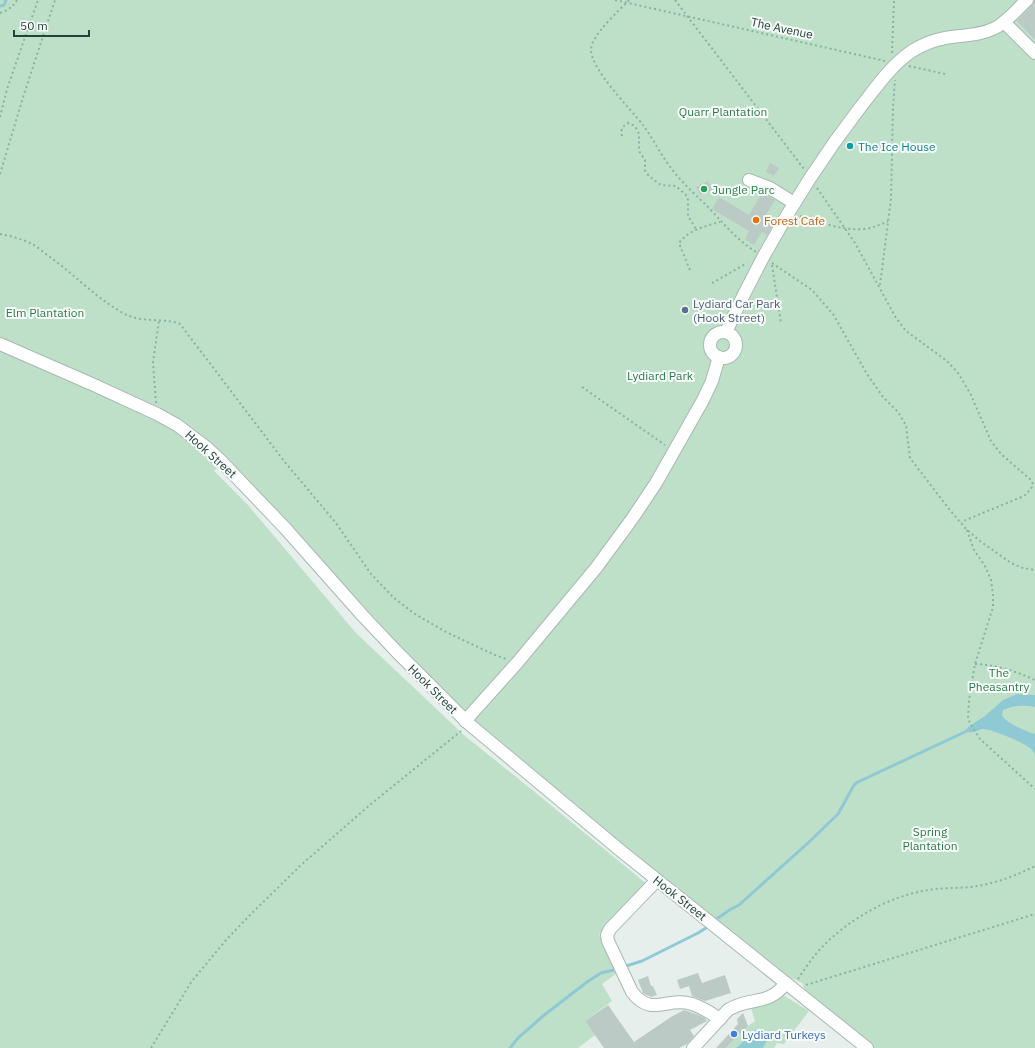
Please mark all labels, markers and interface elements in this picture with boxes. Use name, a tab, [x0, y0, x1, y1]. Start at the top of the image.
scale bar	[14, 12, 89, 38]
street label: The Avenue	[750, 14, 815, 42]
text: 50 m	[20, 18, 48, 33]
park label: Quarr Plantation	[679, 104, 767, 119]
place label: The Ice House	[858, 139, 936, 154]
marker: The Ice House	[845, 141, 855, 151]
place label: Jungle Parc	[712, 182, 775, 197]
marker: Jungle Parc	[699, 184, 709, 194]
place label: Forest Cafe	[764, 213, 826, 228]
marker: Forest Cafe	[751, 215, 761, 225]
place label: Lydiard Car Park (Hook Street)	[693, 296, 781, 325]
park label: Elm Plantation	[6, 305, 84, 320]
marker: Lydiard Car Park (Hook Street)	[680, 305, 690, 315]
park label: Lydiard Park	[627, 368, 694, 383]
street label: Hook Street	[182, 427, 240, 481]
street label: Hook Street	[405, 661, 461, 717]
park label: The Pheasantry	[969, 665, 1029, 694]
park label: Spring Plantation	[902, 824, 958, 853]
street label: Hook Street	[650, 872, 710, 924]
place label: Lydiard Turkeys	[742, 1027, 826, 1042]
marker: Lydiard Turkeys	[729, 1029, 739, 1039]

